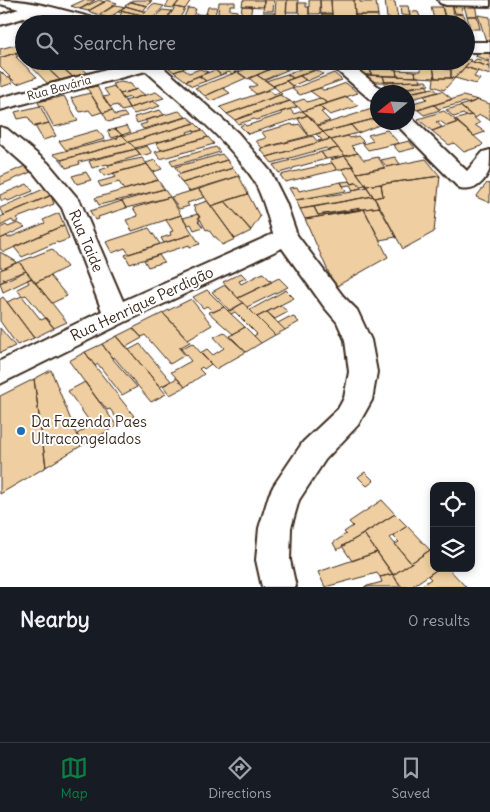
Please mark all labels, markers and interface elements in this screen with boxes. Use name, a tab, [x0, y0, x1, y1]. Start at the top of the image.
search box	[15, 15, 475, 70]
icon: search	[33, 29, 61, 57]
text: Search here	[73, 31, 176, 55]
street label: Rua Bavária	[25, 72, 93, 103]
north arrow	[370, 85, 415, 130]
street label: Rua Taide	[65, 207, 108, 275]
street label: Rua Henrique Perdigão	[67, 262, 216, 345]
place label: Da Fazenda Paes Ultracongelados	[31, 412, 147, 448]
marker: Da Fazenda Paes Ultracongelados	[15, 425, 27, 437]
map controls	[430, 482, 475, 572]
button: locate	[430, 482, 475, 527]
button: layers	[430, 527, 475, 572]
text: Nearby	[20, 606, 90, 633]
text: 0 results	[408, 610, 470, 630]
tab: Map	[60, 754, 88, 802]
tab: Directions	[208, 754, 271, 802]
tab: Saved	[392, 754, 430, 802]

